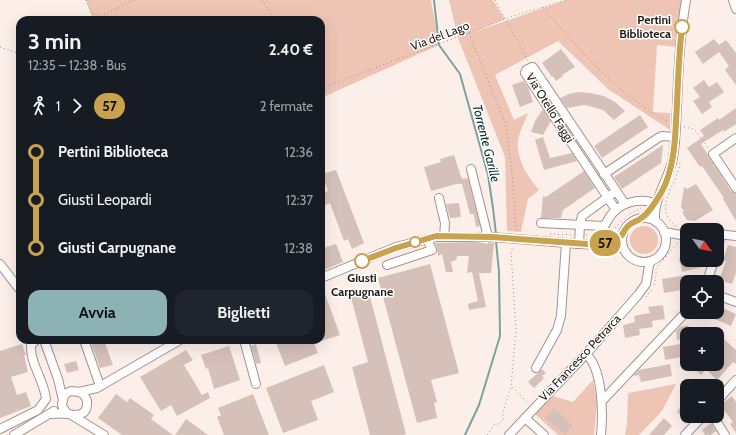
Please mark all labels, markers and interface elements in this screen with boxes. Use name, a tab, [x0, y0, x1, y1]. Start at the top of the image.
place label: Pertini Biblioteca	[619, 12, 671, 41]
street label: Via del Lago	[408, 17, 472, 54]
marker: Pertini Biblioteca	[674, 19, 690, 35]
text: 3 min	[28, 28, 81, 55]
text: 2.40 €	[269, 41, 313, 59]
text: 12:35 – 12:38 · Bus	[28, 57, 126, 73]
street label: Via Otello Faggi	[523, 70, 578, 145]
icon: walk	[28, 95, 50, 117]
icon: forward	[66, 95, 88, 117]
text: 57	[102, 97, 117, 115]
text: 1	[56, 98, 60, 114]
text: 2 fermate	[260, 98, 313, 114]
water label: Torrente Garille	[470, 103, 504, 183]
text: Pertini Biblioteca	[58, 143, 168, 161]
text: 12:36	[285, 144, 313, 160]
text: Giusti Leopardi	[58, 191, 152, 209]
text: 12:37	[286, 192, 313, 208]
north arrow	[680, 223, 724, 267]
map controls	[680, 223, 724, 423]
line badge: 57	[587, 230, 623, 256]
text: 57	[598, 234, 612, 252]
unlabelled marker	[409, 236, 421, 248]
text: Giusti Carpugnane	[58, 239, 176, 257]
text: 12:38	[284, 240, 313, 256]
marker: Giusti Carpugnane	[354, 253, 370, 269]
place label: Giusti Carpugnane	[331, 270, 393, 299]
button: locate	[680, 275, 724, 319]
button: Avvia	[28, 290, 167, 336]
button: Biglietti	[175, 290, 313, 336]
street label: Via Francesco Petrarca	[536, 311, 624, 404]
button: +	[680, 327, 724, 371]
button: −	[680, 379, 724, 423]

